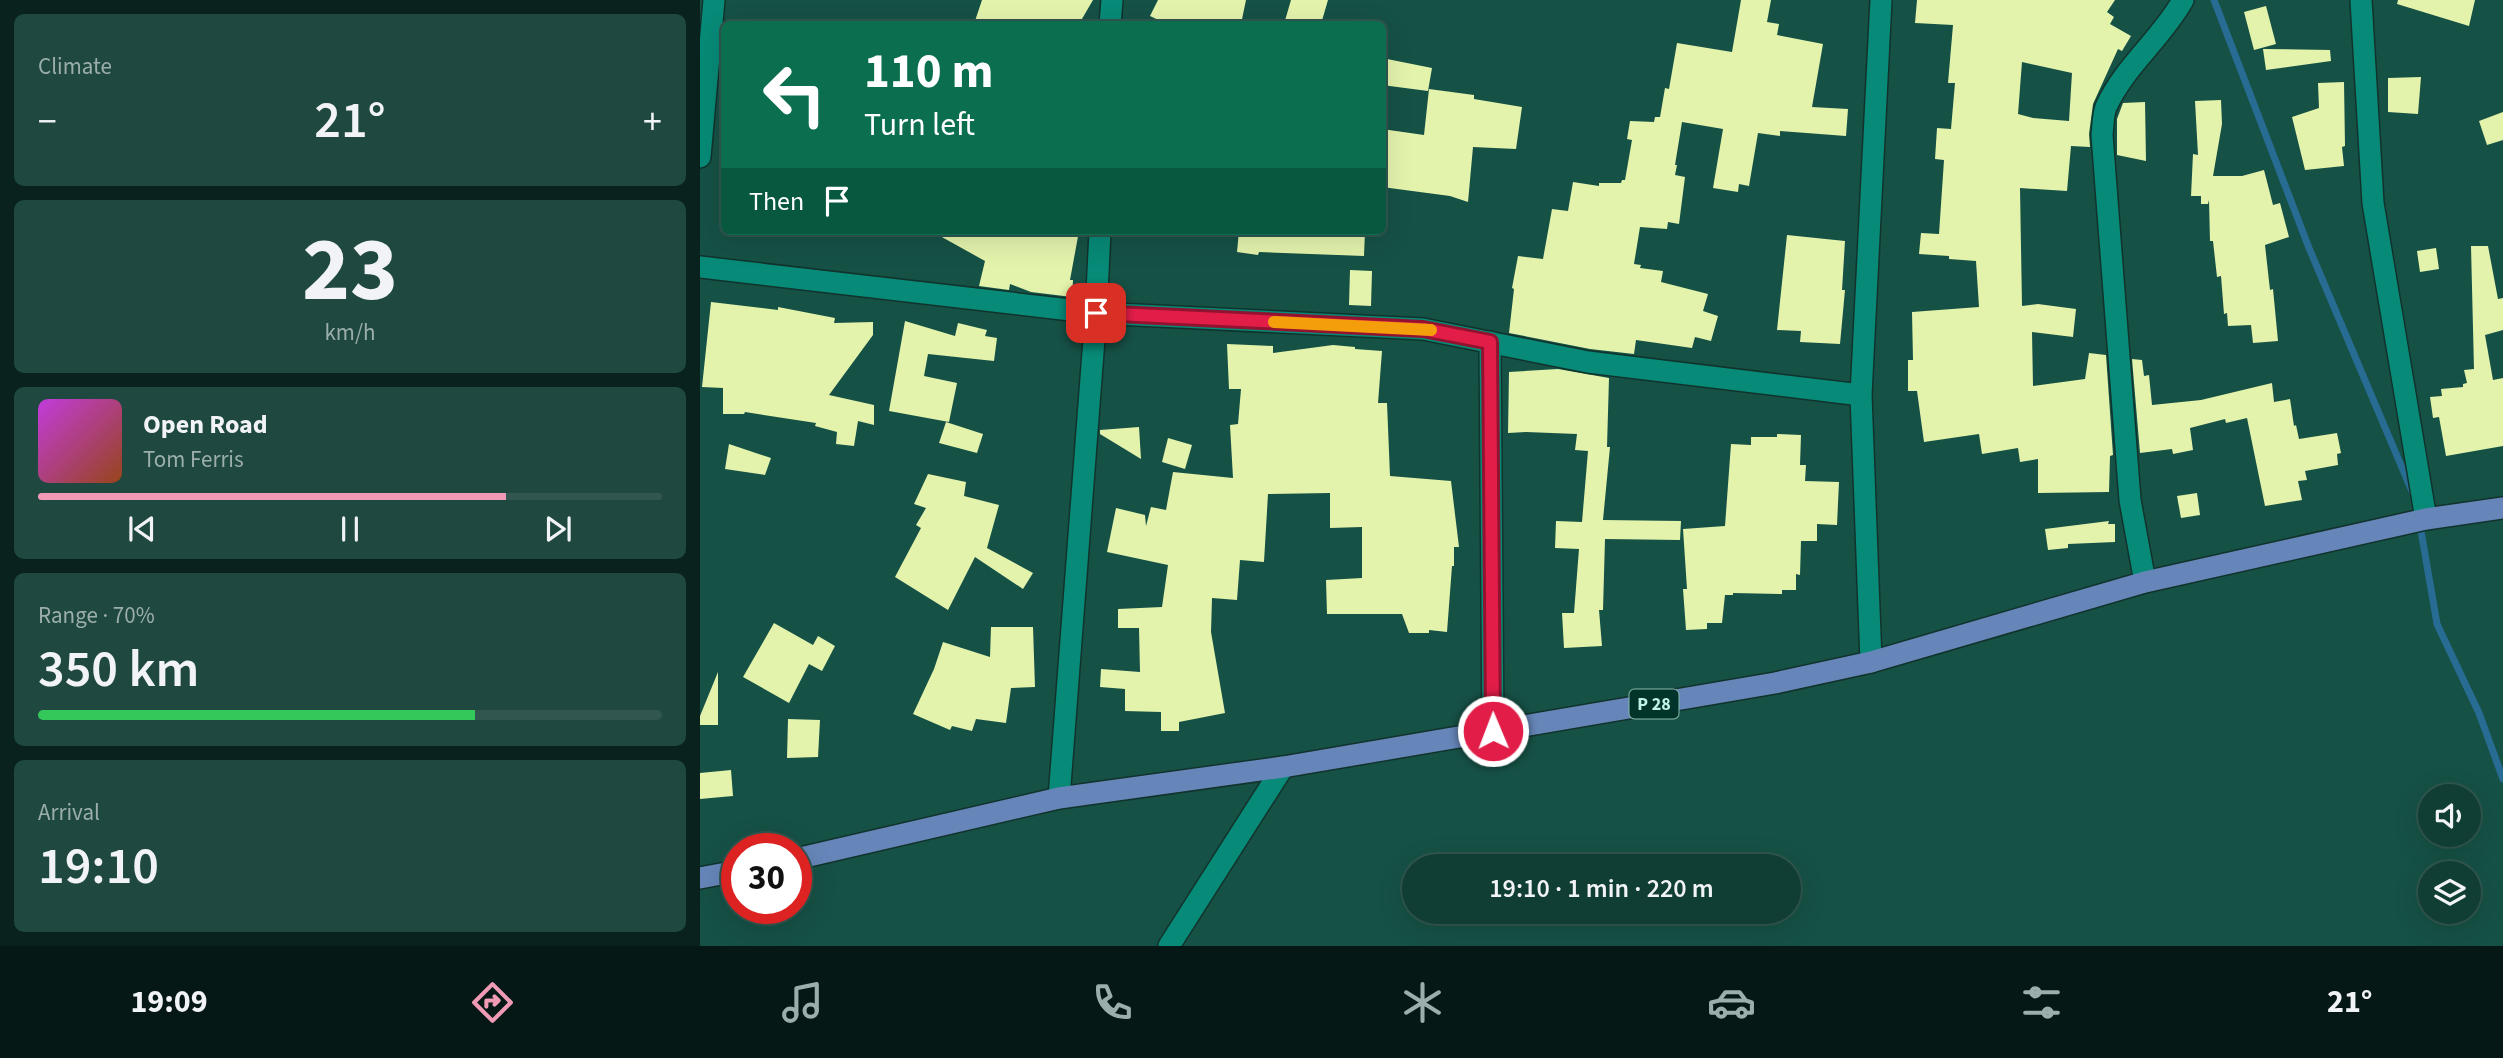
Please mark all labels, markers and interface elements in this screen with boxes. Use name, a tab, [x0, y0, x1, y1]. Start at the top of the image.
text: 110 m	[864, 37, 993, 107]
icon: left	[749, 49, 840, 140]
text: Climate	[38, 50, 112, 83]
text: 21°	[314, 84, 386, 158]
text: −	[38, 95, 57, 149]
text: +	[643, 95, 662, 149]
text: Turn left	[864, 102, 975, 148]
icon: arrive	[818, 182, 856, 220]
text: Then	[749, 183, 804, 220]
text: 23	[302, 206, 398, 335]
pin	[1066, 283, 1126, 343]
icon: arrive	[1077, 294, 1115, 332]
text: km/h	[324, 316, 376, 349]
text: Open Road	[143, 406, 268, 443]
text: Tom Ferris	[143, 443, 244, 476]
icon: previous	[123, 510, 161, 548]
icon: pause	[331, 510, 369, 548]
icon: next	[539, 510, 577, 548]
text: Range · 70%	[38, 599, 155, 632]
text: 350 km	[38, 633, 199, 707]
road number: P 28	[1630, 690, 1678, 718]
position arrow	[1456, 694, 1530, 768]
map controls	[2418, 784, 2481, 924]
button: sound	[2418, 784, 2481, 847]
text: Arrival	[38, 796, 100, 829]
text: 19:10	[38, 830, 159, 904]
speed limit sign: 30	[721, 833, 812, 924]
button: layers	[2418, 861, 2481, 924]
text: 19:10 · 1 min · 220 m	[1489, 870, 1714, 907]
icon: directions	[468, 978, 517, 1027]
icon: music	[778, 978, 827, 1027]
icon: phone	[1088, 978, 1137, 1027]
icon: climate	[1398, 978, 1447, 1027]
icon: car	[1707, 978, 1756, 1027]
icon: filters	[2017, 978, 2066, 1027]
text: 19:09	[130, 979, 208, 1025]
text: 21°	[2327, 979, 2373, 1025]

